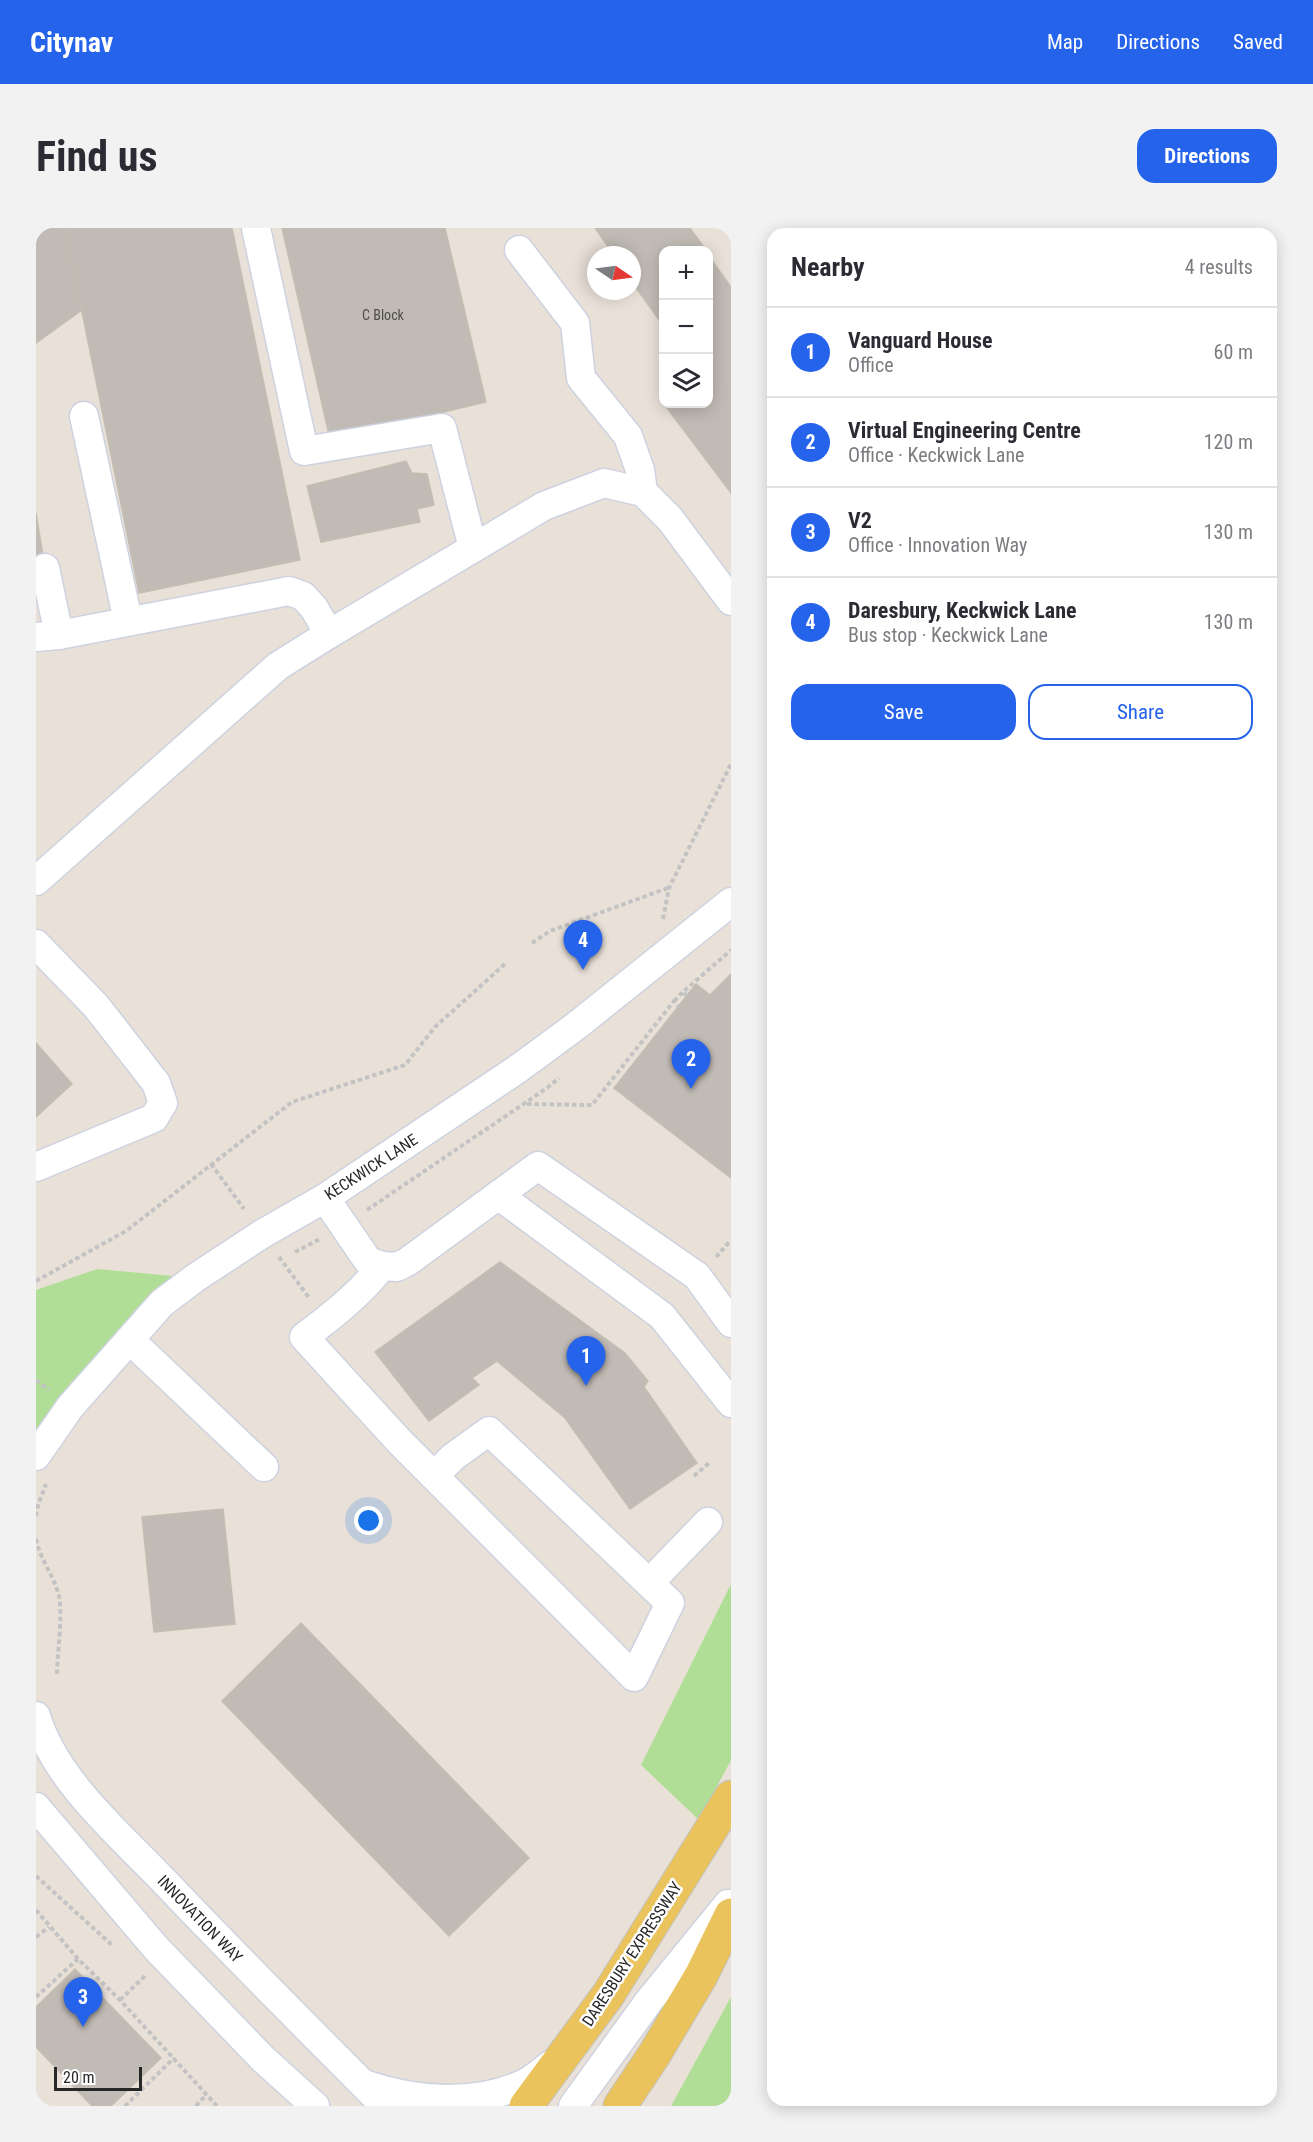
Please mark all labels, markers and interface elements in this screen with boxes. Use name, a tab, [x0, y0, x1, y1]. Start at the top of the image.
text: Citynav	[30, 26, 113, 59]
text: Map	[1047, 30, 1083, 54]
text: Directions	[1116, 30, 1200, 54]
text: Saved	[1233, 30, 1283, 54]
button: Directions	[1137, 129, 1277, 183]
text: Find us	[36, 132, 157, 181]
north arrow	[587, 246, 641, 300]
map controls	[659, 246, 713, 408]
button: +	[659, 246, 713, 300]
text: Nearby	[791, 252, 865, 282]
text: 4 results	[1185, 255, 1253, 279]
button: −	[659, 300, 713, 354]
house number: C Block	[362, 307, 405, 323]
text: Vanguard House	[848, 328, 993, 353]
text: 1	[805, 340, 816, 364]
text: 60 m	[1214, 340, 1253, 364]
text: Office	[848, 353, 894, 377]
button: layers	[659, 354, 713, 408]
text: Virtual Engineering Centre	[848, 418, 1081, 443]
text: 2	[805, 430, 816, 454]
text: 120 m	[1204, 430, 1253, 454]
text: Office · Keckwick Lane	[848, 443, 1024, 467]
text: V2	[848, 508, 872, 533]
text: 3	[805, 520, 816, 544]
text: 130 m	[1204, 520, 1253, 544]
text: Office · Innovation Way	[848, 533, 1027, 557]
text: Daresbury, Keckwick Lane	[848, 598, 1077, 623]
text: 4	[805, 610, 816, 634]
text: 130 m	[1204, 610, 1253, 634]
text: Bus stop · Keckwick Lane	[848, 623, 1048, 647]
button: Save	[791, 684, 1016, 740]
button: Share	[1028, 684, 1253, 740]
pin: 4	[564, 920, 602, 970]
pin: 2	[672, 1040, 710, 1089]
street label: KECKWICK LANE	[321, 1130, 421, 1204]
pin: 1	[566, 1336, 606, 1386]
your location	[354, 1506, 383, 1535]
street label: INNOVATION WAY	[154, 1871, 247, 1967]
street label: DARESBURY EXPRESSWAY	[578, 1878, 686, 2030]
pin: 3	[64, 1978, 102, 2027]
scale bar	[54, 2064, 142, 2092]
text: 20 m	[63, 2068, 95, 2087]

